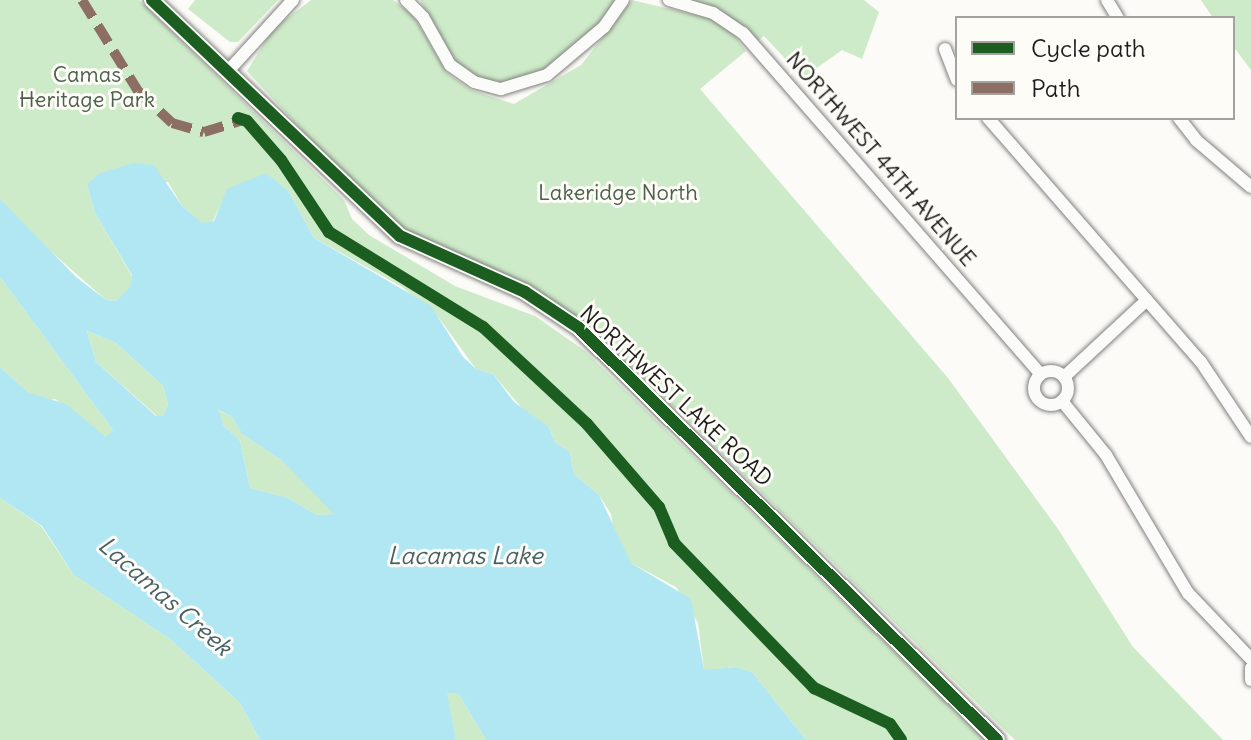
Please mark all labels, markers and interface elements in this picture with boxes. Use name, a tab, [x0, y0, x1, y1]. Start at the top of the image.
legend	[955, 16, 1235, 120]
text: Cycle path	[1031, 33, 1146, 63]
street label: NORTHWEST 44TH AVENUE	[781, 46, 981, 272]
park label: Camas Heritage Park	[19, 61, 155, 112]
text: Path	[1031, 73, 1081, 103]
park label: Lakeridge North	[538, 180, 698, 206]
street label: NORTHWEST LAKE ROAD	[574, 300, 778, 492]
water label: Lacamas Creek	[93, 531, 237, 661]
water label: Lacamas Lake	[387, 542, 543, 570]

